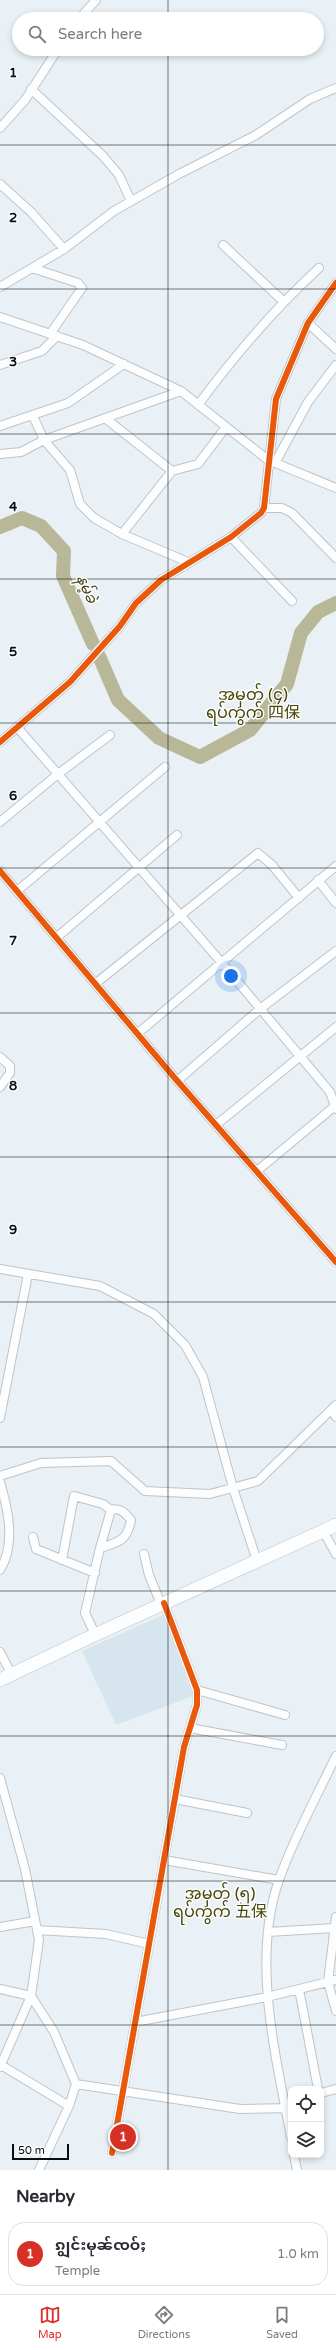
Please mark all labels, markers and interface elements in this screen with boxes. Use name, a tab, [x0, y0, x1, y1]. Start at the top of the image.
search box	[12, 12, 324, 56]
icon: search	[26, 23, 48, 45]
text: Search here	[58, 25, 142, 43]
text: 1	[9, 65, 17, 81]
text: 2	[9, 210, 17, 226]
text: 3	[9, 354, 17, 370]
text: 4	[9, 499, 18, 515]
water label: နမ့်ခဲ	[70, 571, 103, 608]
text: 5	[9, 644, 17, 660]
district label: အမှတ် (၄) ရပ်ကွက် 四保	[206, 683, 300, 726]
text: 6	[9, 788, 17, 804]
text: 7	[9, 933, 17, 949]
your location	[221, 966, 241, 986]
text: 8	[9, 1078, 17, 1094]
text: 9	[9, 1222, 17, 1238]
district label: အမှတ် (၅) ရပ်ကွက် 五保	[173, 1882, 267, 1925]
map controls	[288, 2086, 324, 2158]
button: locate	[288, 2086, 324, 2122]
pin: 1	[110, 2122, 136, 2152]
button: layers	[288, 2122, 324, 2158]
scale bar	[12, 2142, 69, 2161]
text: 50 m	[18, 2144, 45, 2157]
text: Nearby	[16, 2186, 75, 2207]
text: ၵျွင်းမုၼ်ၸဝ်ႈ	[55, 2236, 146, 2254]
text: 1	[26, 2246, 34, 2262]
text: 1.0 km	[277, 2246, 319, 2262]
text: Temple	[55, 2263, 100, 2279]
tab: Map	[38, 2304, 62, 2341]
tab: Directions	[138, 2304, 190, 2341]
tab: Saved	[266, 2304, 298, 2341]

